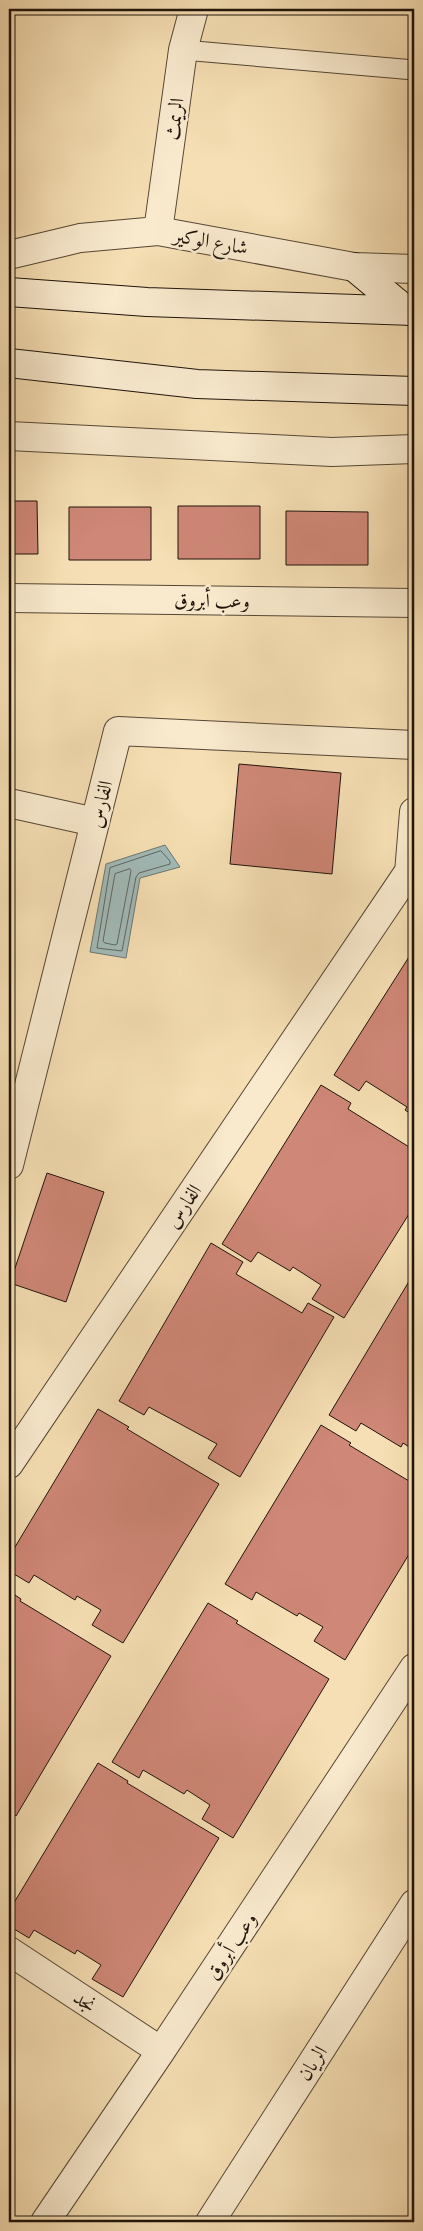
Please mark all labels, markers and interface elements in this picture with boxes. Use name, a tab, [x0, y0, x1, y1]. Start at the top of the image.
street label: الريمث	[156, 96, 191, 142]
street label: شارع الوكير	[169, 219, 251, 265]
street label: وعب أبروق	[174, 584, 250, 615]
street label: الفارس	[80, 777, 119, 831]
street label: الفارس	[157, 1178, 208, 1234]
street label: وعب أبروق	[198, 1906, 263, 1985]
street label: نجد	[68, 1982, 103, 2019]
street label: الريان	[289, 2039, 334, 2086]

